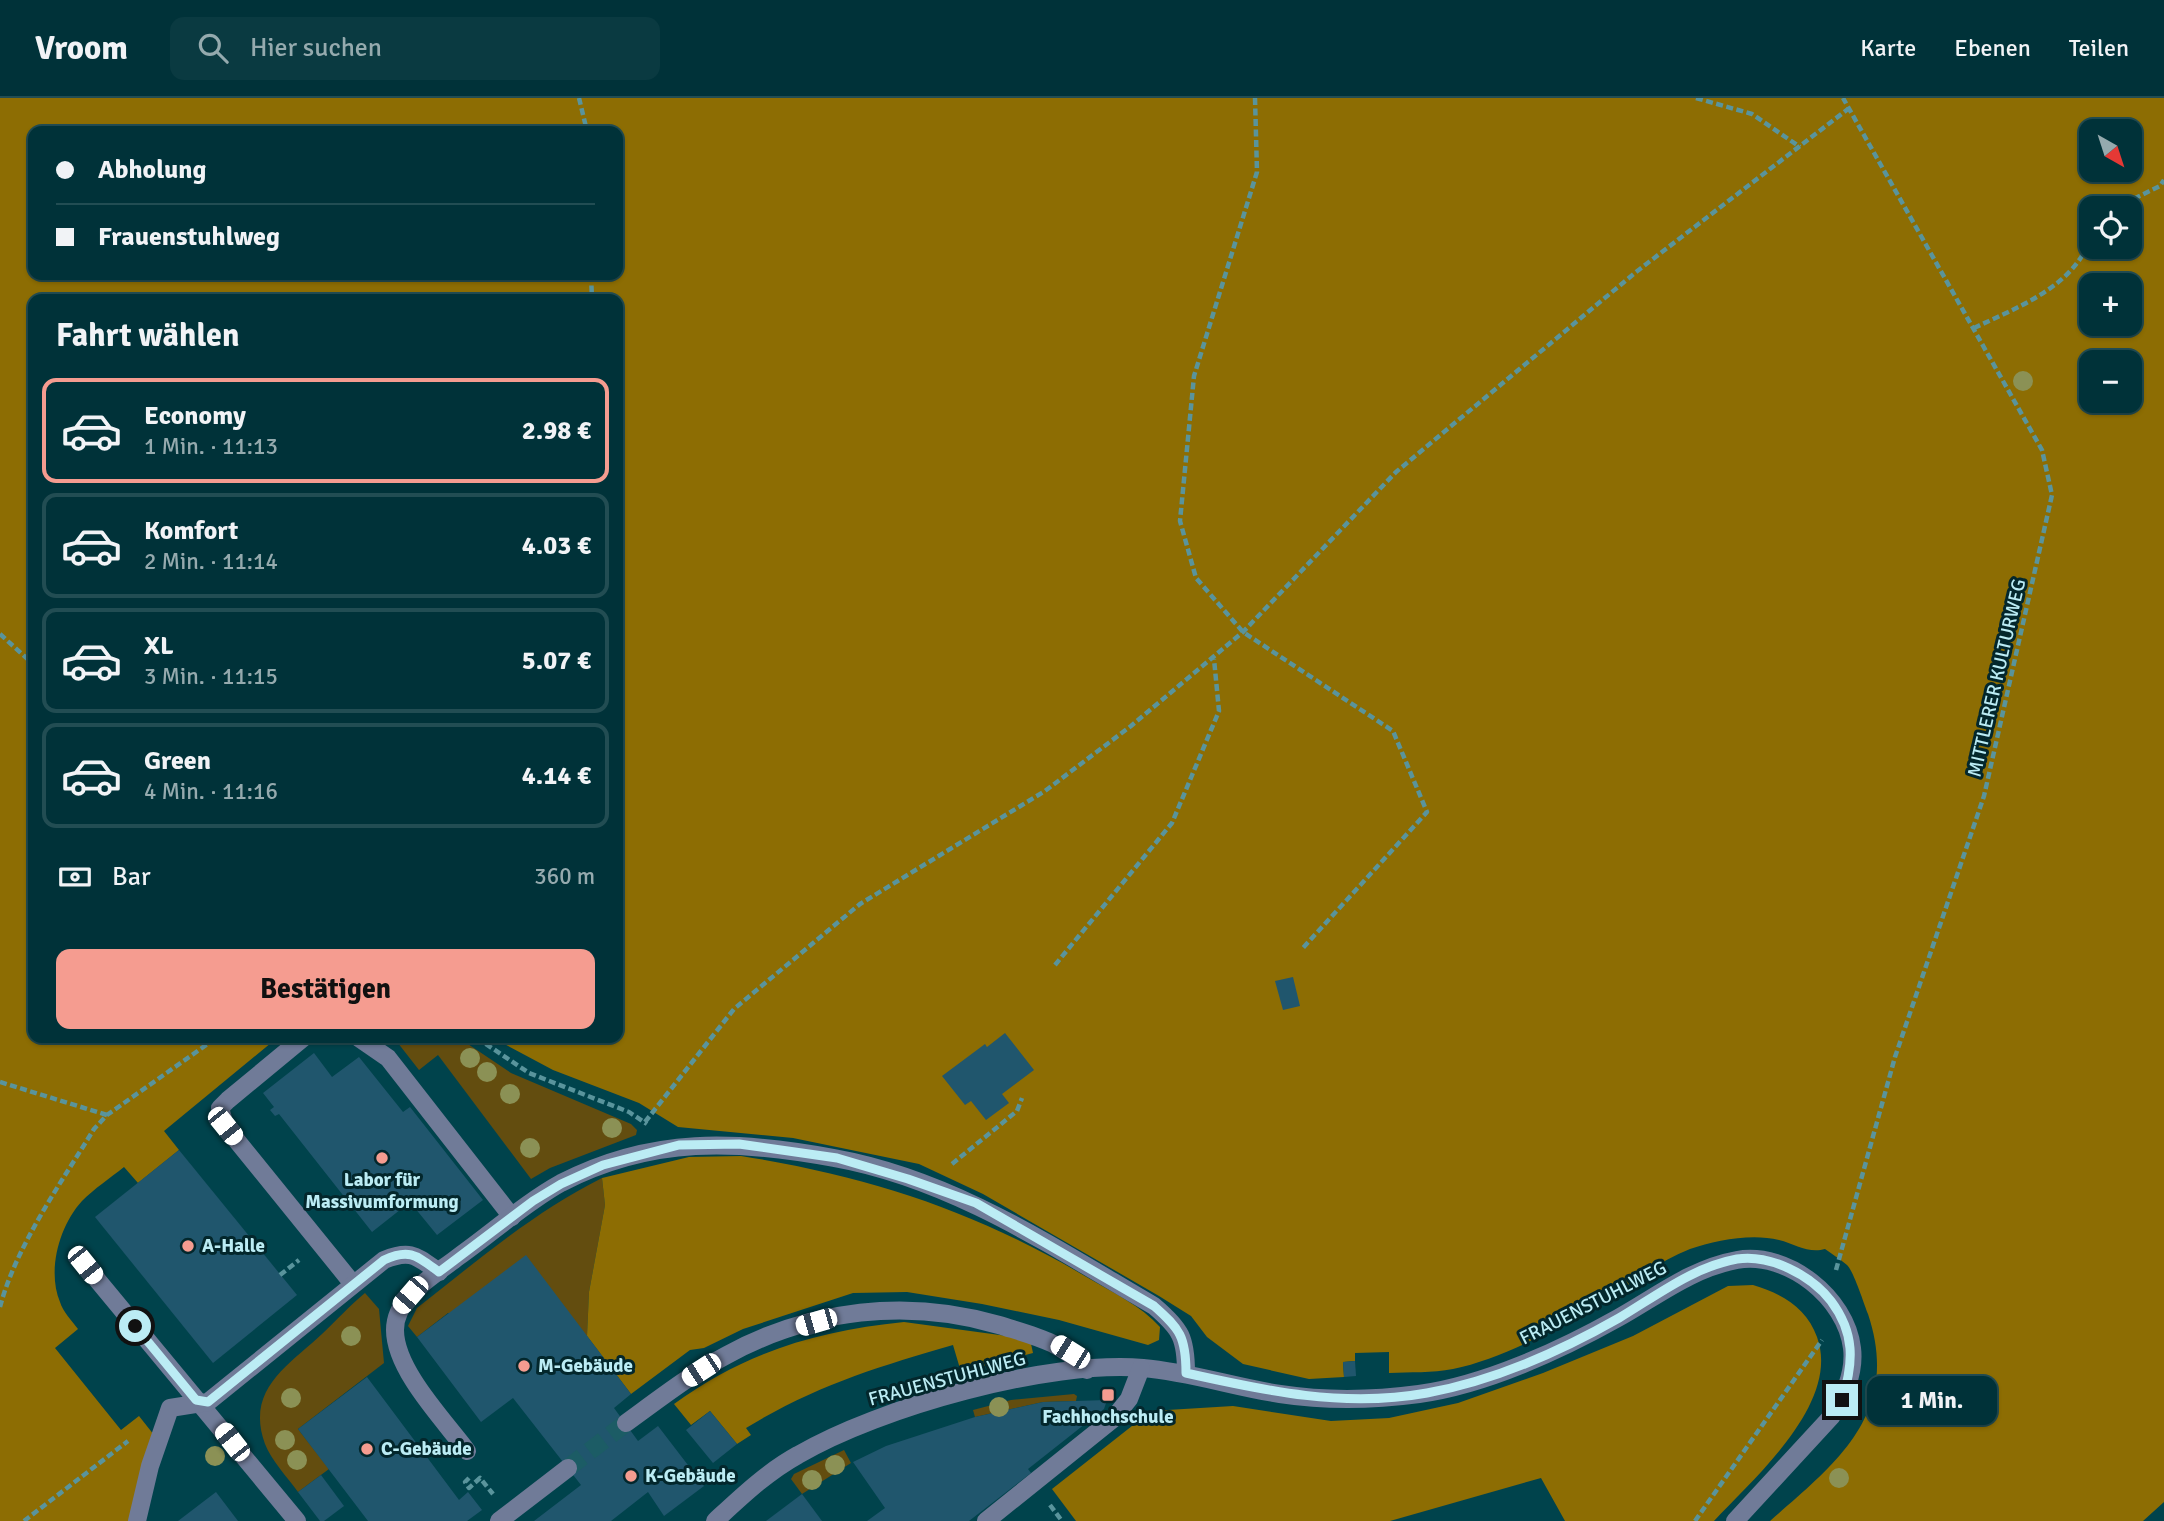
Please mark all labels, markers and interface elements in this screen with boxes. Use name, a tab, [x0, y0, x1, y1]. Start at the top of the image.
search box	[170, 17, 660, 80]
text: Vroom	[35, 28, 128, 69]
icon: search	[194, 29, 232, 67]
text: Hier suchen	[250, 32, 382, 64]
text: Karte	[1860, 33, 1916, 63]
text: Ebenen	[1954, 33, 2031, 63]
text: Teilen	[2069, 33, 2129, 63]
north arrow	[2079, 119, 2142, 182]
map controls	[2079, 119, 2142, 413]
text: Abholung	[98, 154, 206, 186]
button: locate	[2079, 196, 2142, 259]
text: Frauenstuhlweg	[98, 221, 280, 253]
button: +	[2079, 273, 2142, 336]
text: Fahrt wählen	[56, 316, 240, 355]
button: −	[2079, 350, 2142, 413]
icon: car	[60, 399, 123, 462]
text: Economy	[144, 400, 246, 432]
text: 2.98 €	[522, 415, 591, 447]
text: 1 Min. · 11:13	[144, 432, 278, 461]
icon: car	[60, 514, 123, 577]
text: Komfort	[144, 515, 238, 547]
text: 4.03 €	[522, 530, 591, 562]
text: 2 Min. · 11:14	[144, 547, 278, 576]
street label: MITTLERER KULTURWEG	[1963, 577, 2031, 779]
icon: car	[60, 629, 123, 692]
text: XL	[144, 630, 174, 662]
text: 5.07 €	[522, 645, 591, 677]
text: 3 Min. · 11:15	[144, 662, 278, 691]
icon: car	[60, 744, 123, 807]
text: Green	[144, 745, 211, 777]
text: 4.14 €	[522, 760, 591, 792]
text: 4 Min. · 11:16	[144, 777, 278, 806]
icon: cash	[56, 858, 94, 896]
text: Bar	[112, 861, 150, 893]
text: 360 m	[534, 862, 595, 891]
button: Bestätigen	[56, 949, 595, 1029]
car	[204, 1103, 247, 1149]
marker: Labor für Massivumformung	[374, 1150, 390, 1166]
place label: Labor für Massivumformung	[305, 1168, 459, 1214]
place label: A-Halle	[202, 1234, 265, 1258]
marker: A-Halle	[180, 1238, 196, 1254]
car	[64, 1242, 107, 1288]
street label: FRAUENSTUHLWEG	[1515, 1256, 1671, 1350]
car	[389, 1272, 432, 1318]
car	[793, 1306, 840, 1338]
route start	[119, 1310, 151, 1342]
car	[1047, 1332, 1094, 1372]
street label: FRAUENSTUHLWEG	[866, 1346, 1028, 1412]
car	[678, 1350, 725, 1390]
place label: M-Gebäude	[538, 1354, 633, 1378]
marker: M-Gebäude	[516, 1358, 532, 1374]
callout: 1 Min.	[1867, 1376, 1996, 1424]
route end	[1826, 1384, 1858, 1416]
text: 1 Min.	[1901, 1386, 1963, 1415]
marker: Fachhochschule	[1100, 1387, 1116, 1403]
place label: Fachhochschule	[1042, 1405, 1174, 1429]
car	[211, 1419, 254, 1465]
place label: C-Gebäude	[381, 1437, 472, 1461]
marker: C-Gebäude	[359, 1441, 375, 1457]
place label: K-Gebäude	[645, 1464, 736, 1488]
marker: K-Gebäude	[623, 1468, 639, 1484]

